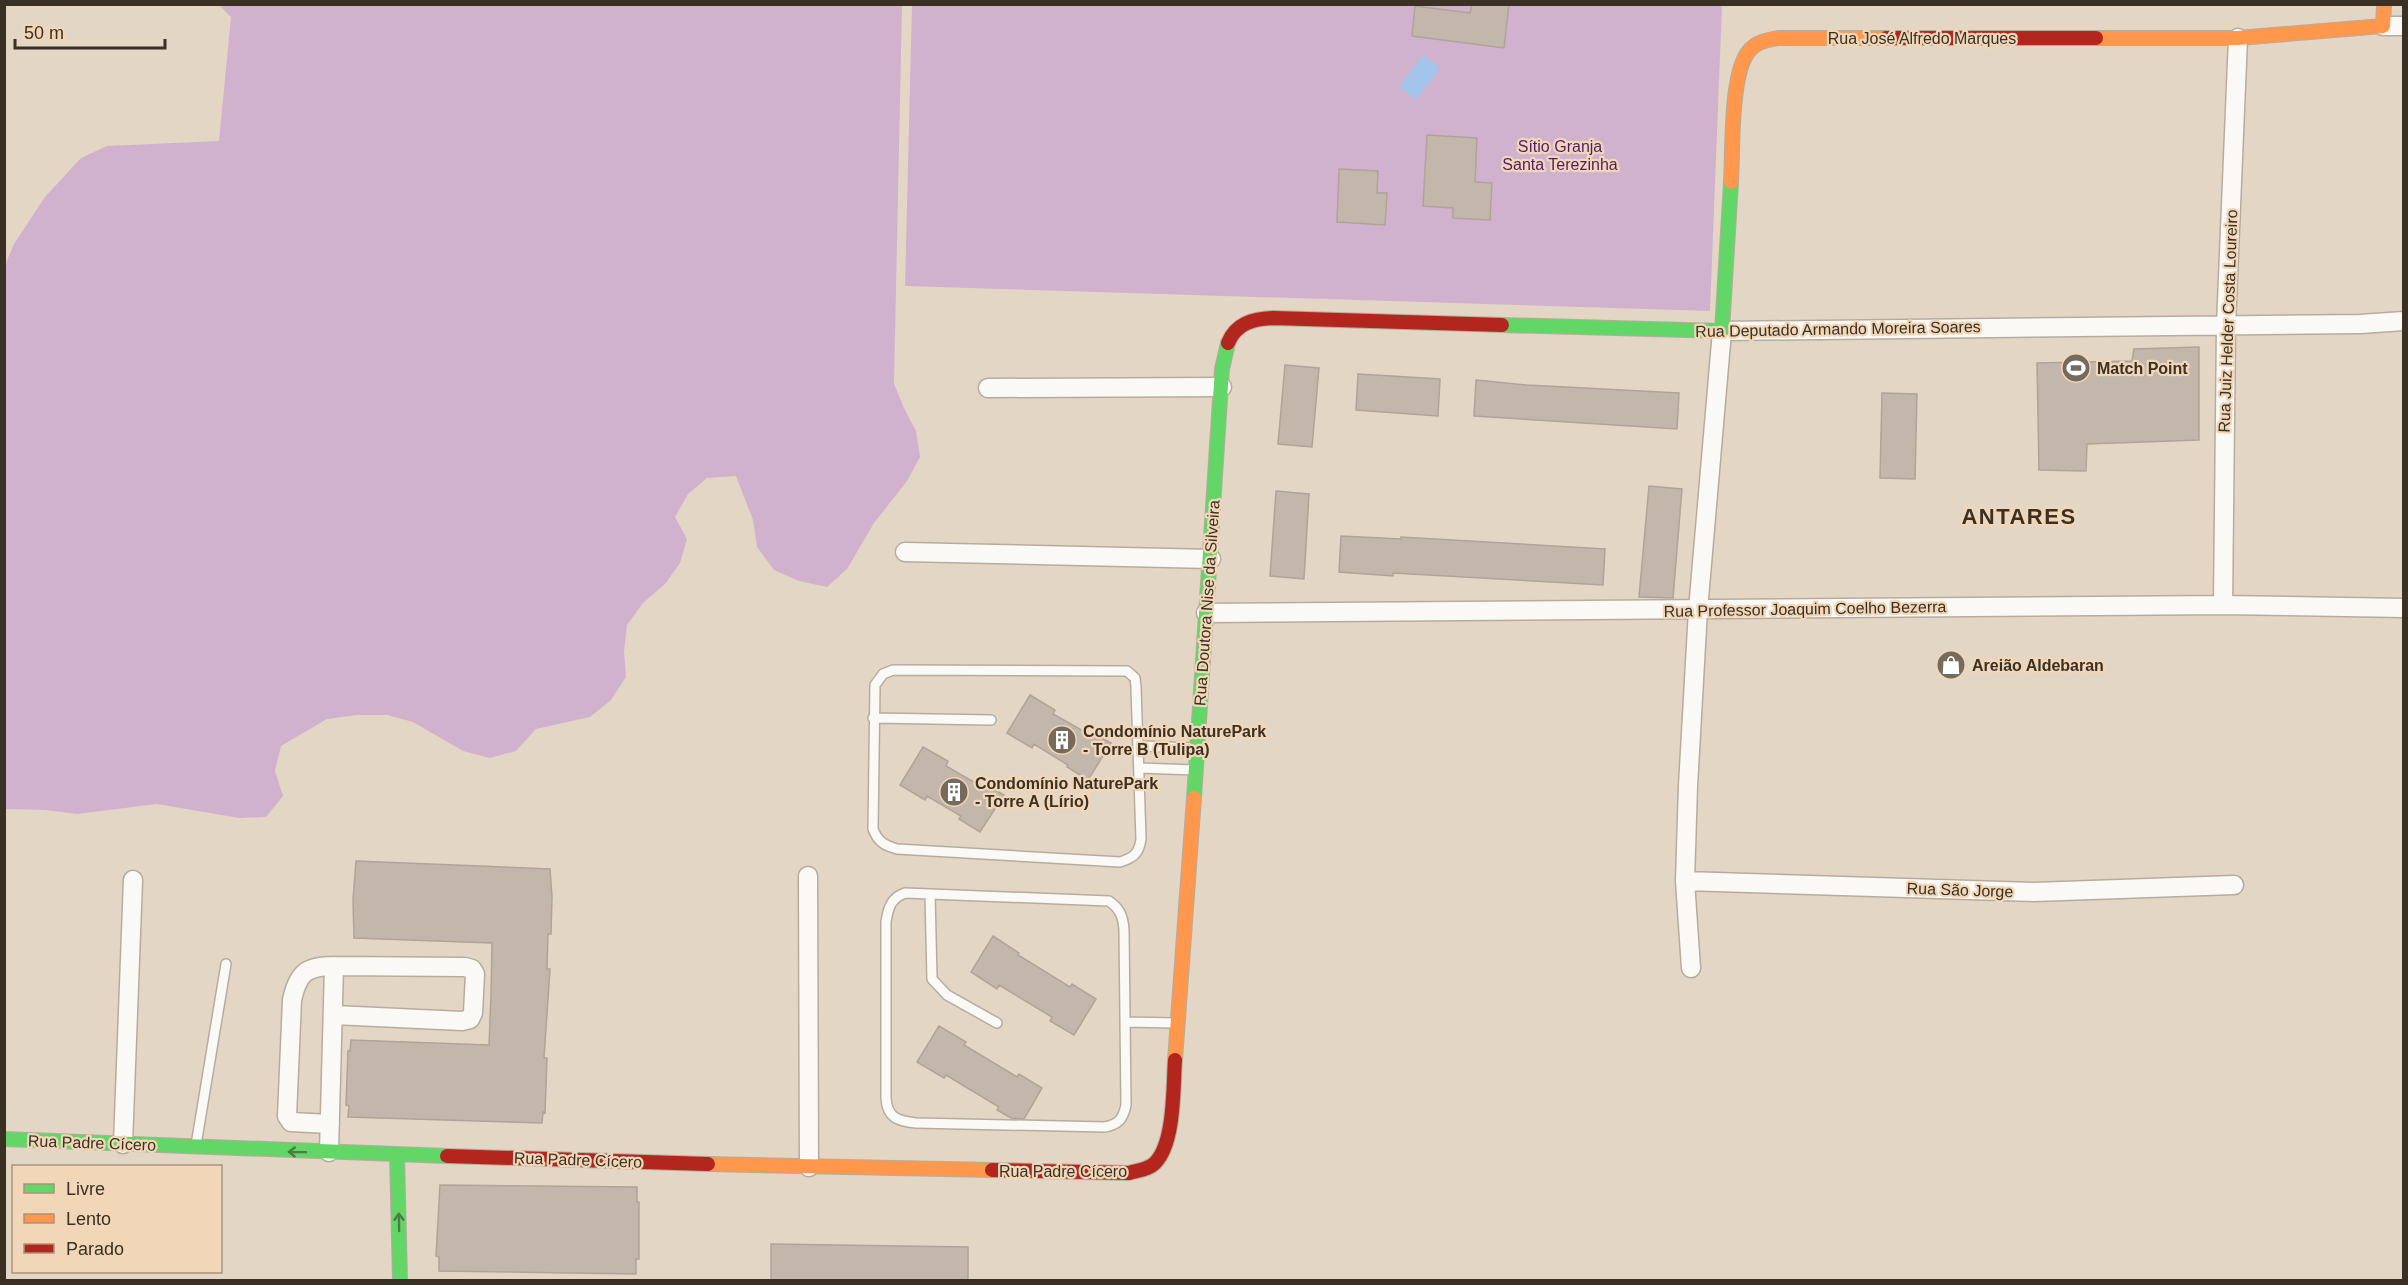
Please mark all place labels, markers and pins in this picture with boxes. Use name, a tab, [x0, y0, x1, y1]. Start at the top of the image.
sports icon: Match Point	[2060, 352, 2092, 384]
place label: Match Point	[2097, 360, 2188, 377]
shop icon: Areião Aldebaran	[1935, 649, 1967, 681]
place label: Areião Aldebaran	[1972, 657, 2104, 674]
place label: Condomínio NaturePark - Torre B (Tulipa)	[1083, 723, 1266, 758]
building icon: Condomínio NaturePark - Torre B (Tulipa)	[1046, 724, 1078, 756]
place label: Condomínio NaturePark - Torre A (Lírio)	[975, 775, 1158, 810]
building icon: Condomínio NaturePark - Torre A (Lírio)	[938, 776, 970, 808]

